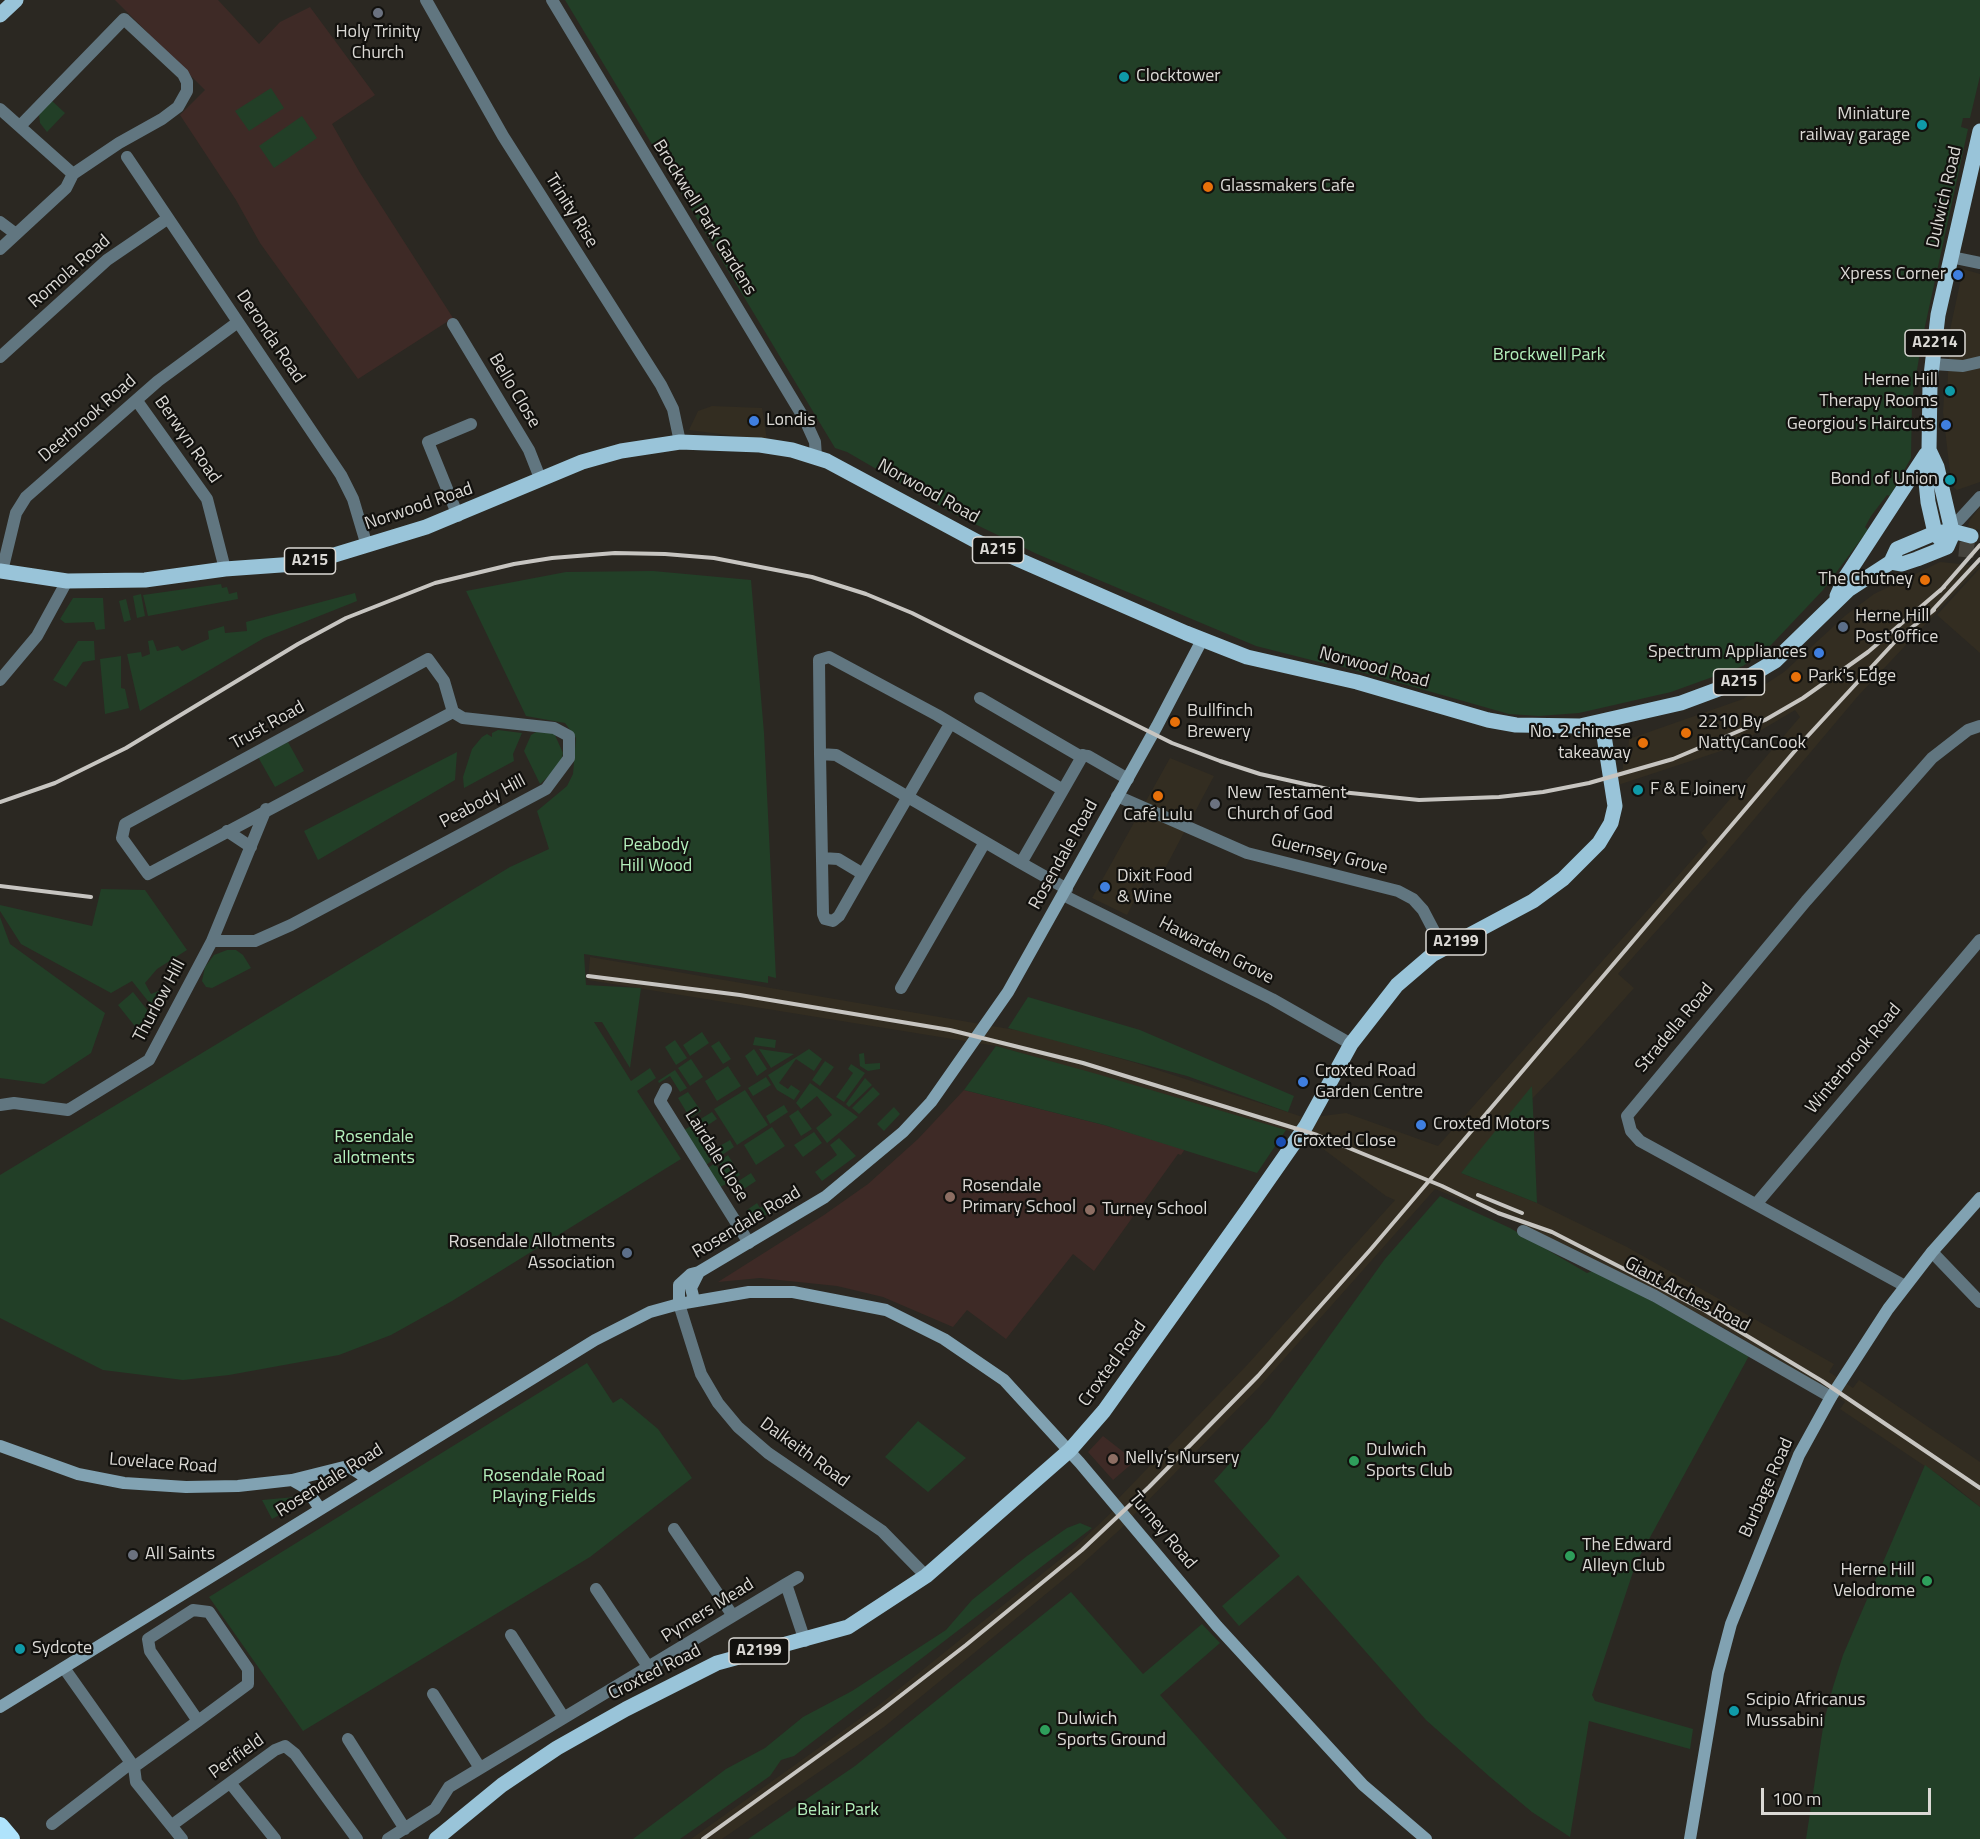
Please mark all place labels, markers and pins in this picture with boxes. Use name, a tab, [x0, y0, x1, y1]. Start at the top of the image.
marker: Holy Trinity Church	[371, 6, 385, 20]
place label: Holy Trinity Church	[335, 22, 421, 64]
place label: Clocktower	[1136, 66, 1221, 88]
marker: Clocktower	[1117, 70, 1131, 84]
place label: Miniature railway garage	[1800, 104, 1910, 146]
marker: Miniature railway garage	[1915, 118, 1929, 132]
place label: Glassmakers Cafe	[1220, 176, 1355, 198]
marker: Glassmakers Cafe	[1201, 180, 1215, 194]
place label: Xpress Corner	[1840, 264, 1946, 286]
marker: Xpress Corner	[1951, 268, 1965, 282]
place label: Herne Hill Therapy Rooms	[1819, 370, 1938, 412]
marker: Herne Hill Therapy Rooms	[1943, 384, 1957, 398]
place label: Londis	[766, 410, 816, 432]
marker: Londis	[747, 414, 761, 428]
place label: Georgiou's Haircuts	[1787, 414, 1934, 436]
marker: Georgiou's Haircuts	[1939, 418, 1953, 432]
place label: Bond of Union	[1830, 469, 1938, 491]
marker: Bond of Union	[1943, 473, 1957, 487]
place label: The Chutney	[1818, 569, 1913, 591]
marker: The Chutney	[1918, 573, 1932, 587]
place label: Herne Hill Post Office	[1855, 606, 1938, 648]
marker: Herne Hill Post Office	[1836, 620, 1850, 634]
place label: Spectrum Appliances	[1648, 642, 1807, 664]
marker: Spectrum Appliances	[1812, 646, 1826, 660]
place label: Park's Edge	[1808, 666, 1896, 688]
marker: Park's Edge	[1789, 670, 1803, 684]
place label: Bullfinch Brewery	[1187, 701, 1253, 744]
place label: 2210 By NattyCanCook	[1698, 712, 1806, 754]
marker: Bullfinch Brewery	[1168, 715, 1182, 729]
place label: No. 2 chinese takeaway	[1530, 722, 1631, 764]
marker: 2210 By NattyCanCook	[1679, 726, 1693, 740]
marker: No. 2 chinese takeaway	[1636, 736, 1650, 750]
place label: F & E Joinery	[1650, 779, 1746, 801]
place label: New Testament Church of God	[1227, 783, 1346, 826]
marker: F & E Joinery	[1631, 783, 1645, 797]
marker: Café Lulu	[1151, 789, 1165, 803]
marker: New Testament Church of God	[1208, 797, 1222, 811]
place label: Café Lulu	[1123, 805, 1193, 827]
place label: Dixit Food & Wine	[1117, 866, 1193, 908]
marker: Dixit Food & Wine	[1098, 880, 1112, 894]
place label: Croxted Road Garden Centre	[1315, 1061, 1423, 1104]
marker: Croxted Road Garden Centre	[1296, 1075, 1310, 1089]
place label: Croxted Motors	[1433, 1114, 1550, 1136]
marker: Croxted Motors	[1414, 1118, 1428, 1132]
place label: Croxted Close	[1293, 1131, 1396, 1153]
marker: Croxted Close	[1274, 1135, 1288, 1149]
place label: Rosendale Primary School	[962, 1176, 1076, 1218]
marker: Rosendale Primary School	[943, 1190, 957, 1204]
place label: Turney School	[1102, 1199, 1207, 1221]
marker: Turney School	[1083, 1203, 1097, 1217]
place label: Rosendale Allotments Association	[448, 1232, 615, 1274]
marker: Rosendale Allotments Association	[620, 1246, 634, 1260]
place label: Dulwich Sports Club	[1366, 1440, 1453, 1482]
place label: Nelly’s Nursery	[1125, 1448, 1239, 1470]
marker: Nelly’s Nursery	[1106, 1452, 1120, 1466]
marker: Dulwich Sports Club	[1347, 1454, 1361, 1468]
place label: The Edward Alleyn Club	[1582, 1535, 1672, 1578]
place label: All Saints	[145, 1544, 215, 1566]
marker: All Saints	[126, 1548, 140, 1562]
marker: The Edward Alleyn Club	[1563, 1549, 1577, 1563]
place label: Herne Hill Velodrome	[1833, 1560, 1915, 1602]
marker: Herne Hill Velodrome	[1920, 1574, 1934, 1588]
place label: Sydcote	[32, 1638, 92, 1660]
marker: Sydcote	[13, 1642, 27, 1656]
place label: Scipio Africanus Mussabini	[1746, 1690, 1866, 1732]
marker: Scipio Africanus Mussabini	[1727, 1704, 1741, 1718]
place label: Dulwich Sports Ground	[1057, 1709, 1166, 1752]
marker: Dulwich Sports Ground	[1038, 1723, 1052, 1737]

